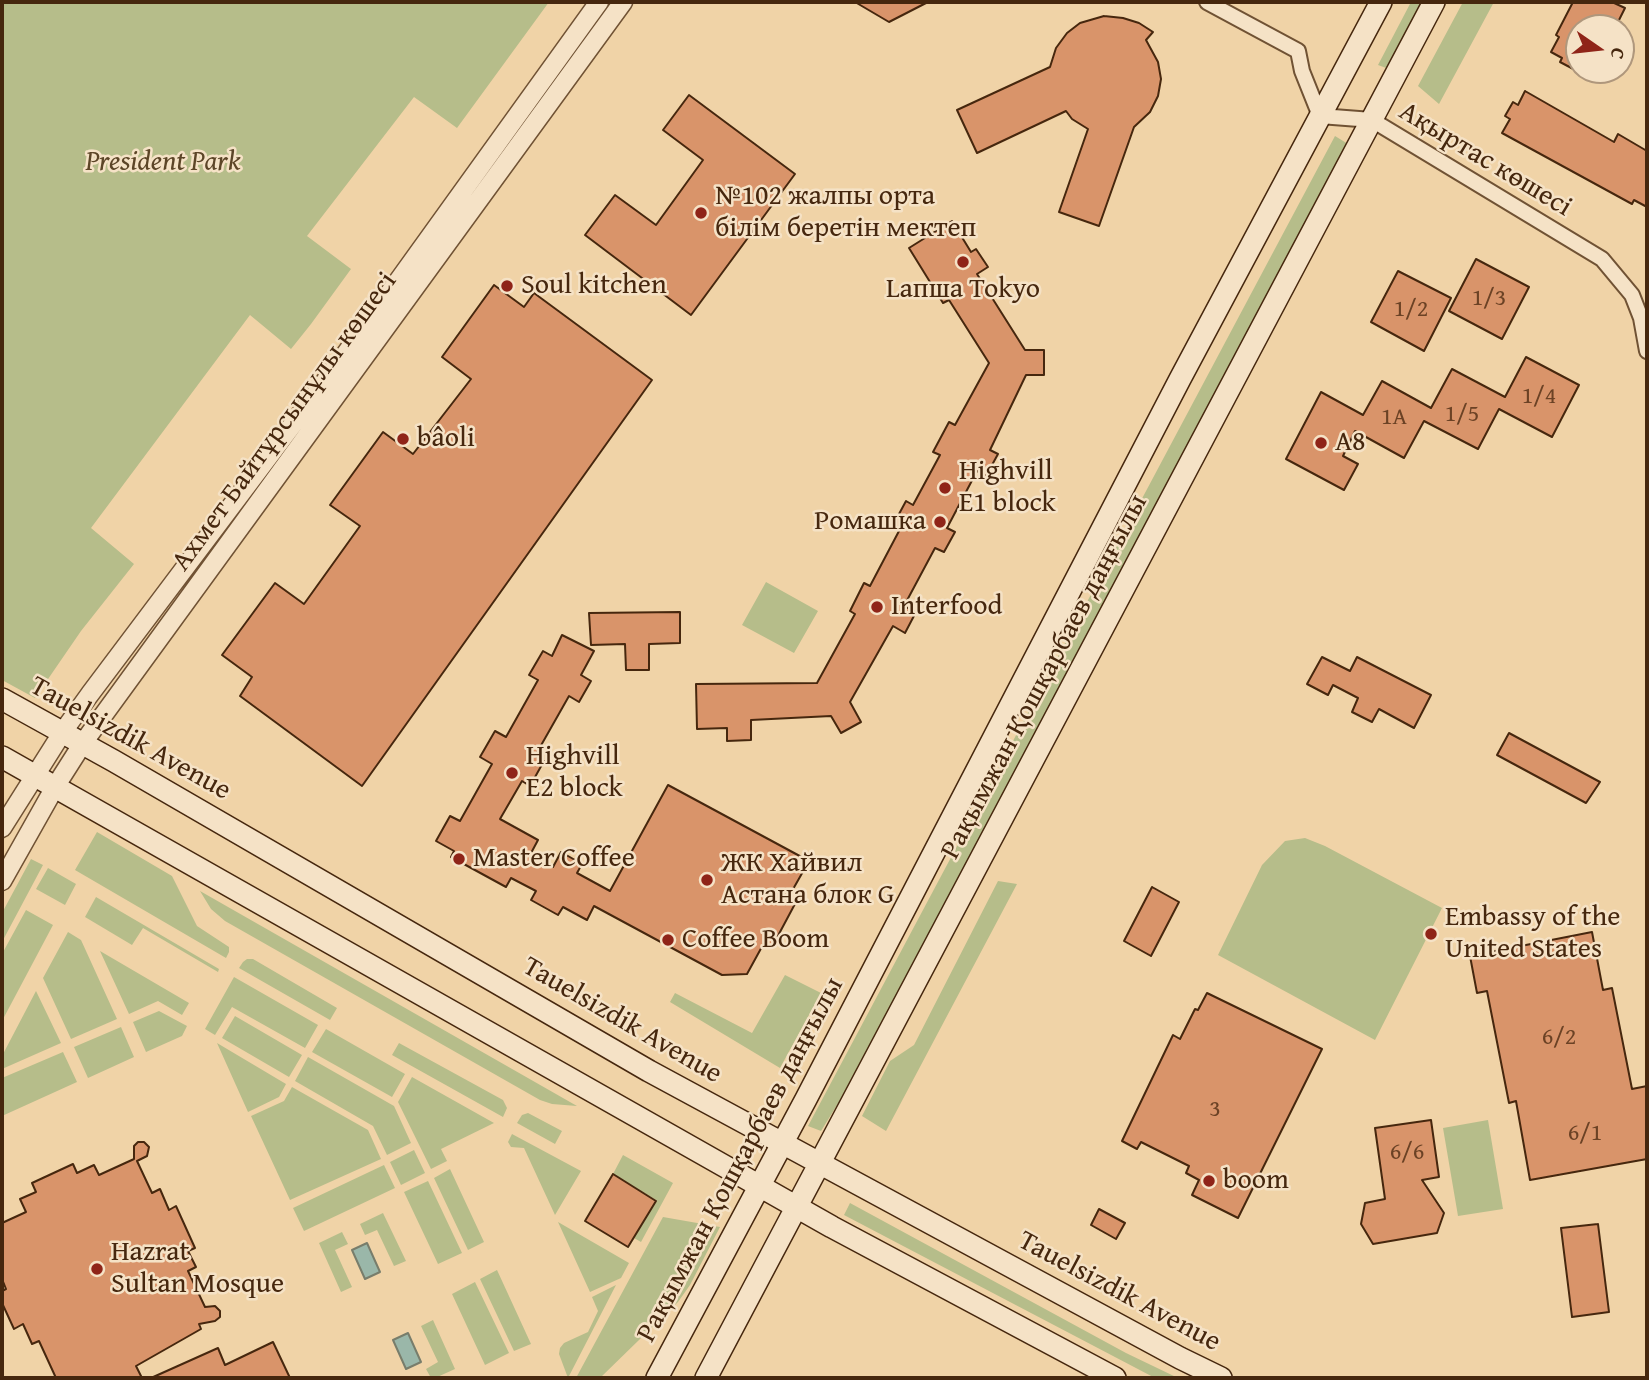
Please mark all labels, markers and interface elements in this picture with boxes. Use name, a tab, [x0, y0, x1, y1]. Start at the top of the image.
north arrow	[1565, 14, 1635, 84]
text: С	[1604, 45, 1633, 62]
street label: Ақыртас көшесі	[1393, 95, 1577, 225]
park label: President Park	[85, 146, 241, 180]
place label: №102 жалпы орта білім беретін мектеп	[715, 180, 976, 246]
marker: №102 жалпы орта білім беретін мектеп	[693, 205, 709, 221]
marker: Lапша Tokyo	[955, 254, 971, 270]
street label: Ахмет Байтұрсынұлы көшесі	[165, 266, 405, 578]
place label: Soul kitchen	[521, 269, 667, 303]
place label: Lапша Tokyo	[886, 273, 1040, 307]
marker: Soul kitchen	[499, 278, 515, 294]
house number: 1/3	[1472, 285, 1506, 313]
house number: 1/2	[1394, 296, 1428, 324]
house number: 1/4	[1522, 383, 1556, 411]
house number: 1/5	[1445, 401, 1479, 429]
house number: 1А	[1381, 404, 1407, 432]
place label: bâoli	[417, 422, 475, 456]
place label: А8	[1335, 426, 1365, 460]
marker: bâoli	[395, 431, 411, 447]
marker: А8	[1313, 435, 1329, 451]
place label: Highvill E1 block	[959, 455, 1056, 521]
marker: Highvill E1 block	[937, 480, 953, 496]
street label: Рақымжан Қошқарбаев даңғылы	[934, 489, 1156, 865]
place label: Ромашка	[814, 505, 926, 539]
marker: Ромашка	[932, 514, 948, 530]
place label: Interfood	[891, 590, 1002, 624]
marker: Interfood	[869, 599, 885, 615]
street label: Tauelsizdik Avenue	[24, 670, 236, 808]
place label: Highvill E2 block	[526, 740, 623, 806]
marker: Highvill E2 block	[504, 765, 520, 781]
place label: Master Coffee	[473, 842, 635, 876]
place label: ЖК Хайвил Астана блок G	[721, 847, 894, 913]
marker: Master Coffee	[451, 851, 467, 867]
marker: ЖК Хайвил Астана блок G	[699, 872, 715, 888]
place label: Embassy of the United States	[1445, 901, 1620, 967]
place label: Coffee Boom	[682, 923, 829, 957]
marker: Embassy of the United States	[1423, 926, 1439, 942]
marker: Coffee Boom	[660, 932, 676, 948]
street label: Tauelsizdik Avenue	[516, 950, 728, 1092]
street label: Рақымжан Қошқарбаев даңғылы	[630, 972, 852, 1348]
house number: 6/2	[1542, 1024, 1576, 1052]
house number: 3	[1209, 1096, 1221, 1124]
house number: 6/1	[1568, 1120, 1602, 1148]
house number: 6/6	[1390, 1139, 1424, 1167]
place label: boom	[1223, 1164, 1289, 1198]
marker: boom	[1201, 1173, 1217, 1189]
street label: Tauelsizdik Avenue	[1012, 1224, 1226, 1360]
place label: Hazrat Sultan Mosque	[111, 1236, 284, 1302]
marker: Hazrat Sultan Mosque	[89, 1261, 105, 1277]

